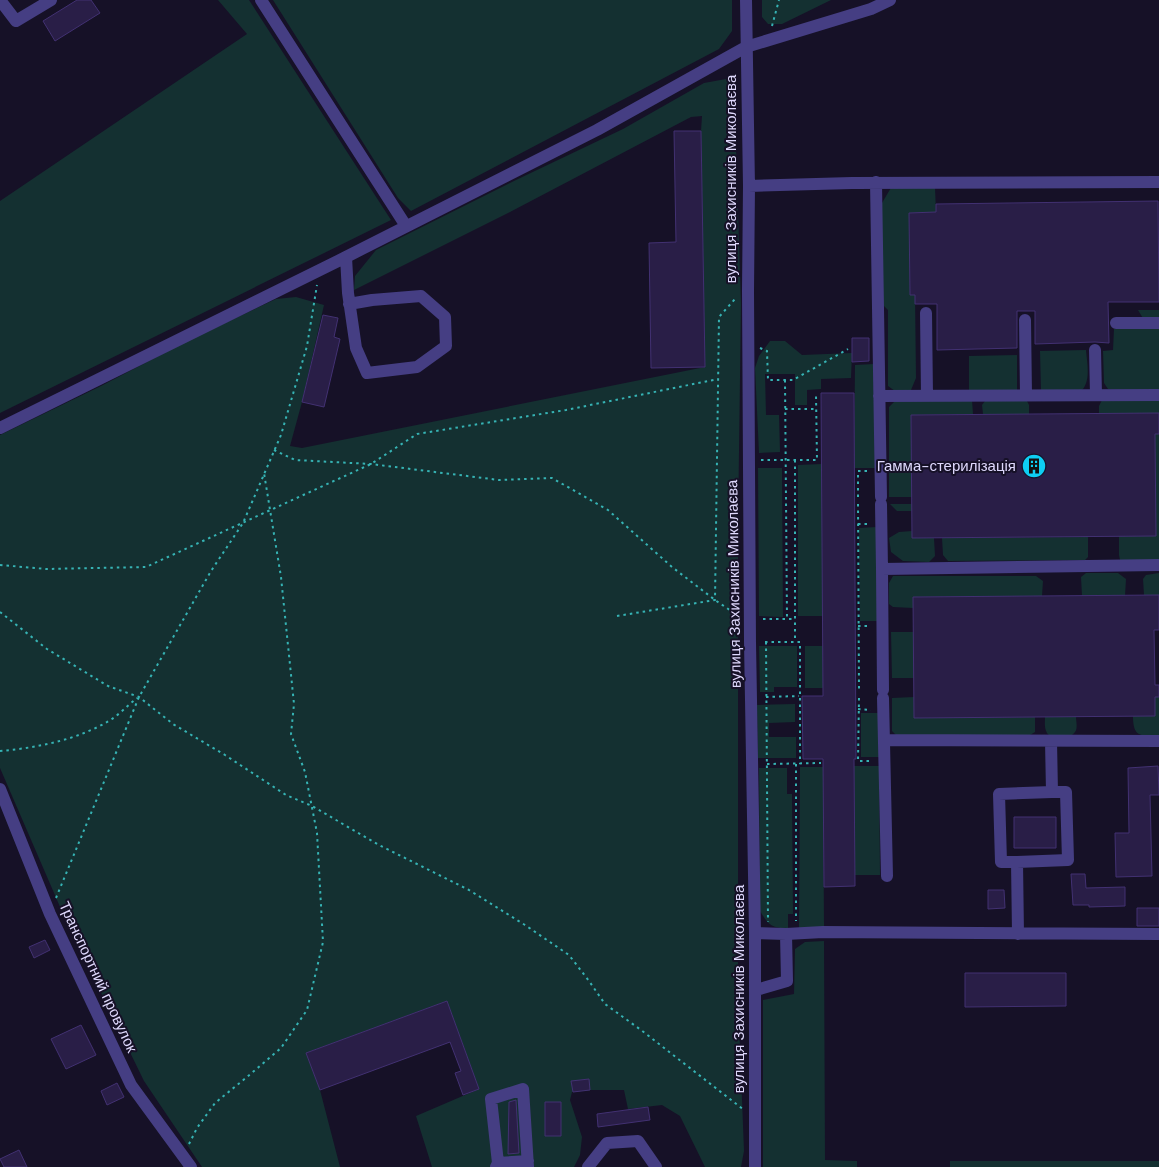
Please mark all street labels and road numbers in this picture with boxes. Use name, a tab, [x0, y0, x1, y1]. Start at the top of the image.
street label: вулиця Захисників Миколаєва	[721, 74, 741, 283]
street label: вулиця Захисників Миколаєва	[722, 479, 746, 688]
street label: вулиця Захисників Миколаєва	[729, 884, 749, 1093]
street label: Транспортний провулок	[54, 898, 142, 1056]

